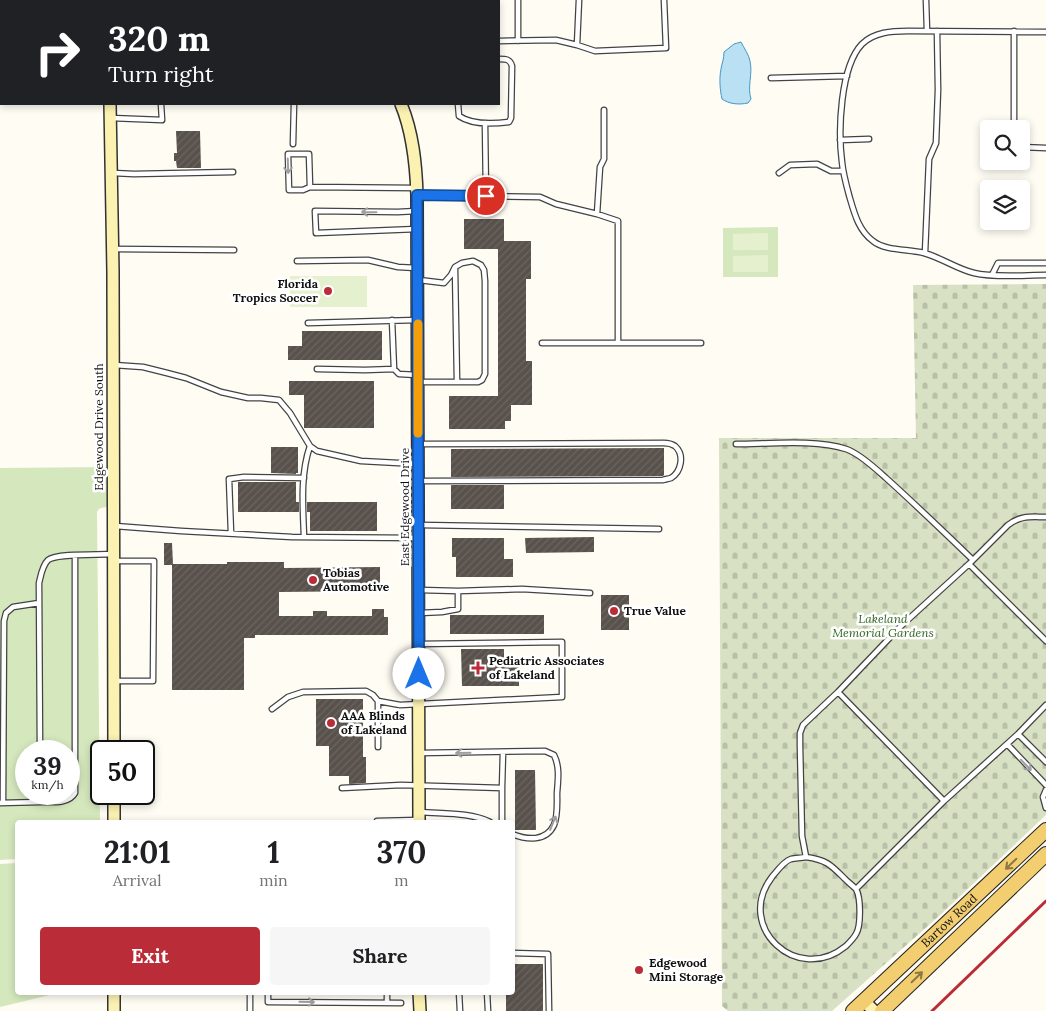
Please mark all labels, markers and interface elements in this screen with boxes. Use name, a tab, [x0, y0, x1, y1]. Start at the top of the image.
text: 320 m	[108, 16, 210, 61]
icon: right	[25, 20, 90, 85]
text: Turn right	[108, 60, 213, 88]
map controls	[980, 120, 1030, 230]
button: search	[980, 120, 1030, 170]
one-way arrow	[284, 157, 293, 173]
pin	[465, 175, 507, 217]
button: layers	[980, 180, 1030, 230]
icon: arrive	[472, 182, 500, 210]
one-way arrow	[361, 207, 378, 217]
place label: Florida Tropics Soccer	[233, 276, 319, 305]
marker: Florida Tropics Soccer	[322, 285, 334, 297]
street label: Edgewood Drive South	[91, 363, 106, 491]
street label: East Edgewood Drive	[397, 447, 412, 566]
place label: Tobias Automotive	[323, 565, 390, 594]
marker: Tobias Automotive	[307, 574, 319, 586]
place label: True Value	[624, 603, 687, 618]
marker: True Value	[608, 605, 620, 617]
park label: Lakeland Memorial Gardens	[832, 611, 934, 640]
position arrow	[392, 647, 444, 699]
place label: Pediatric Associates of Lakeland	[489, 653, 604, 682]
marker: Pediatric Associates of Lakeland	[471, 661, 485, 675]
place label: AAA Blinds of Lakeland	[341, 708, 407, 737]
marker: AAA Blinds of Lakeland	[325, 717, 337, 729]
speed limit sign: 50	[90, 740, 155, 805]
one-way arrow	[455, 748, 471, 757]
text: 39	[33, 750, 62, 782]
one-way arrow	[1020, 758, 1032, 771]
text: km/h	[31, 777, 64, 792]
one-way arrow	[548, 816, 558, 831]
text: 21:01	[104, 833, 171, 871]
text: 1	[267, 833, 280, 871]
text: 370	[376, 833, 426, 871]
one-way arrow	[1005, 858, 1017, 870]
text: Arrival	[113, 870, 162, 890]
text: min	[259, 870, 288, 890]
text: m	[394, 870, 409, 890]
street label: Bartow Road	[918, 891, 980, 950]
button: Exit	[40, 927, 260, 985]
button: Share	[270, 927, 490, 985]
place label: Edgewood Mini Storage	[649, 955, 724, 984]
marker: Edgewood Mini Storage	[633, 964, 645, 976]
one-way arrow	[911, 971, 923, 983]
one-way arrow	[299, 997, 315, 1007]

